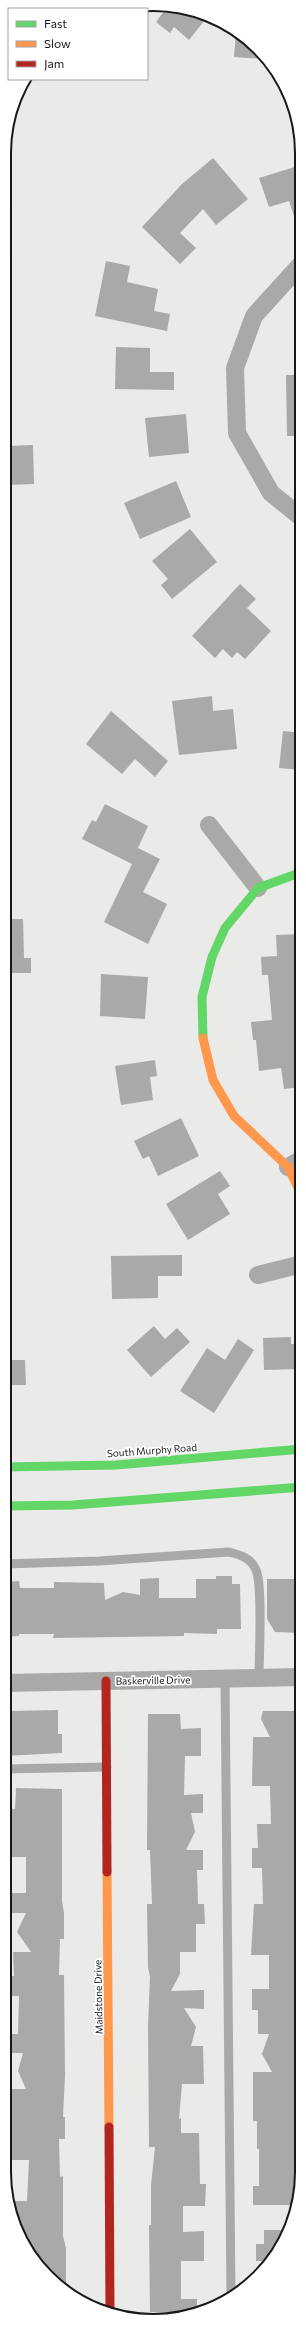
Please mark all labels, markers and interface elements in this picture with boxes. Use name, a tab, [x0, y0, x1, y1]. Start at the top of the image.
legend	[8, 8, 148, 80]
text: Fast	[44, 16, 67, 30]
text: Slow	[44, 36, 71, 50]
text: Jam	[44, 56, 64, 71]
street label: South Murphy Road	[107, 1441, 198, 1459]
street label: Baskerville Drive	[115, 1673, 191, 1687]
street label: Maidstone Drive	[91, 1960, 105, 2034]

